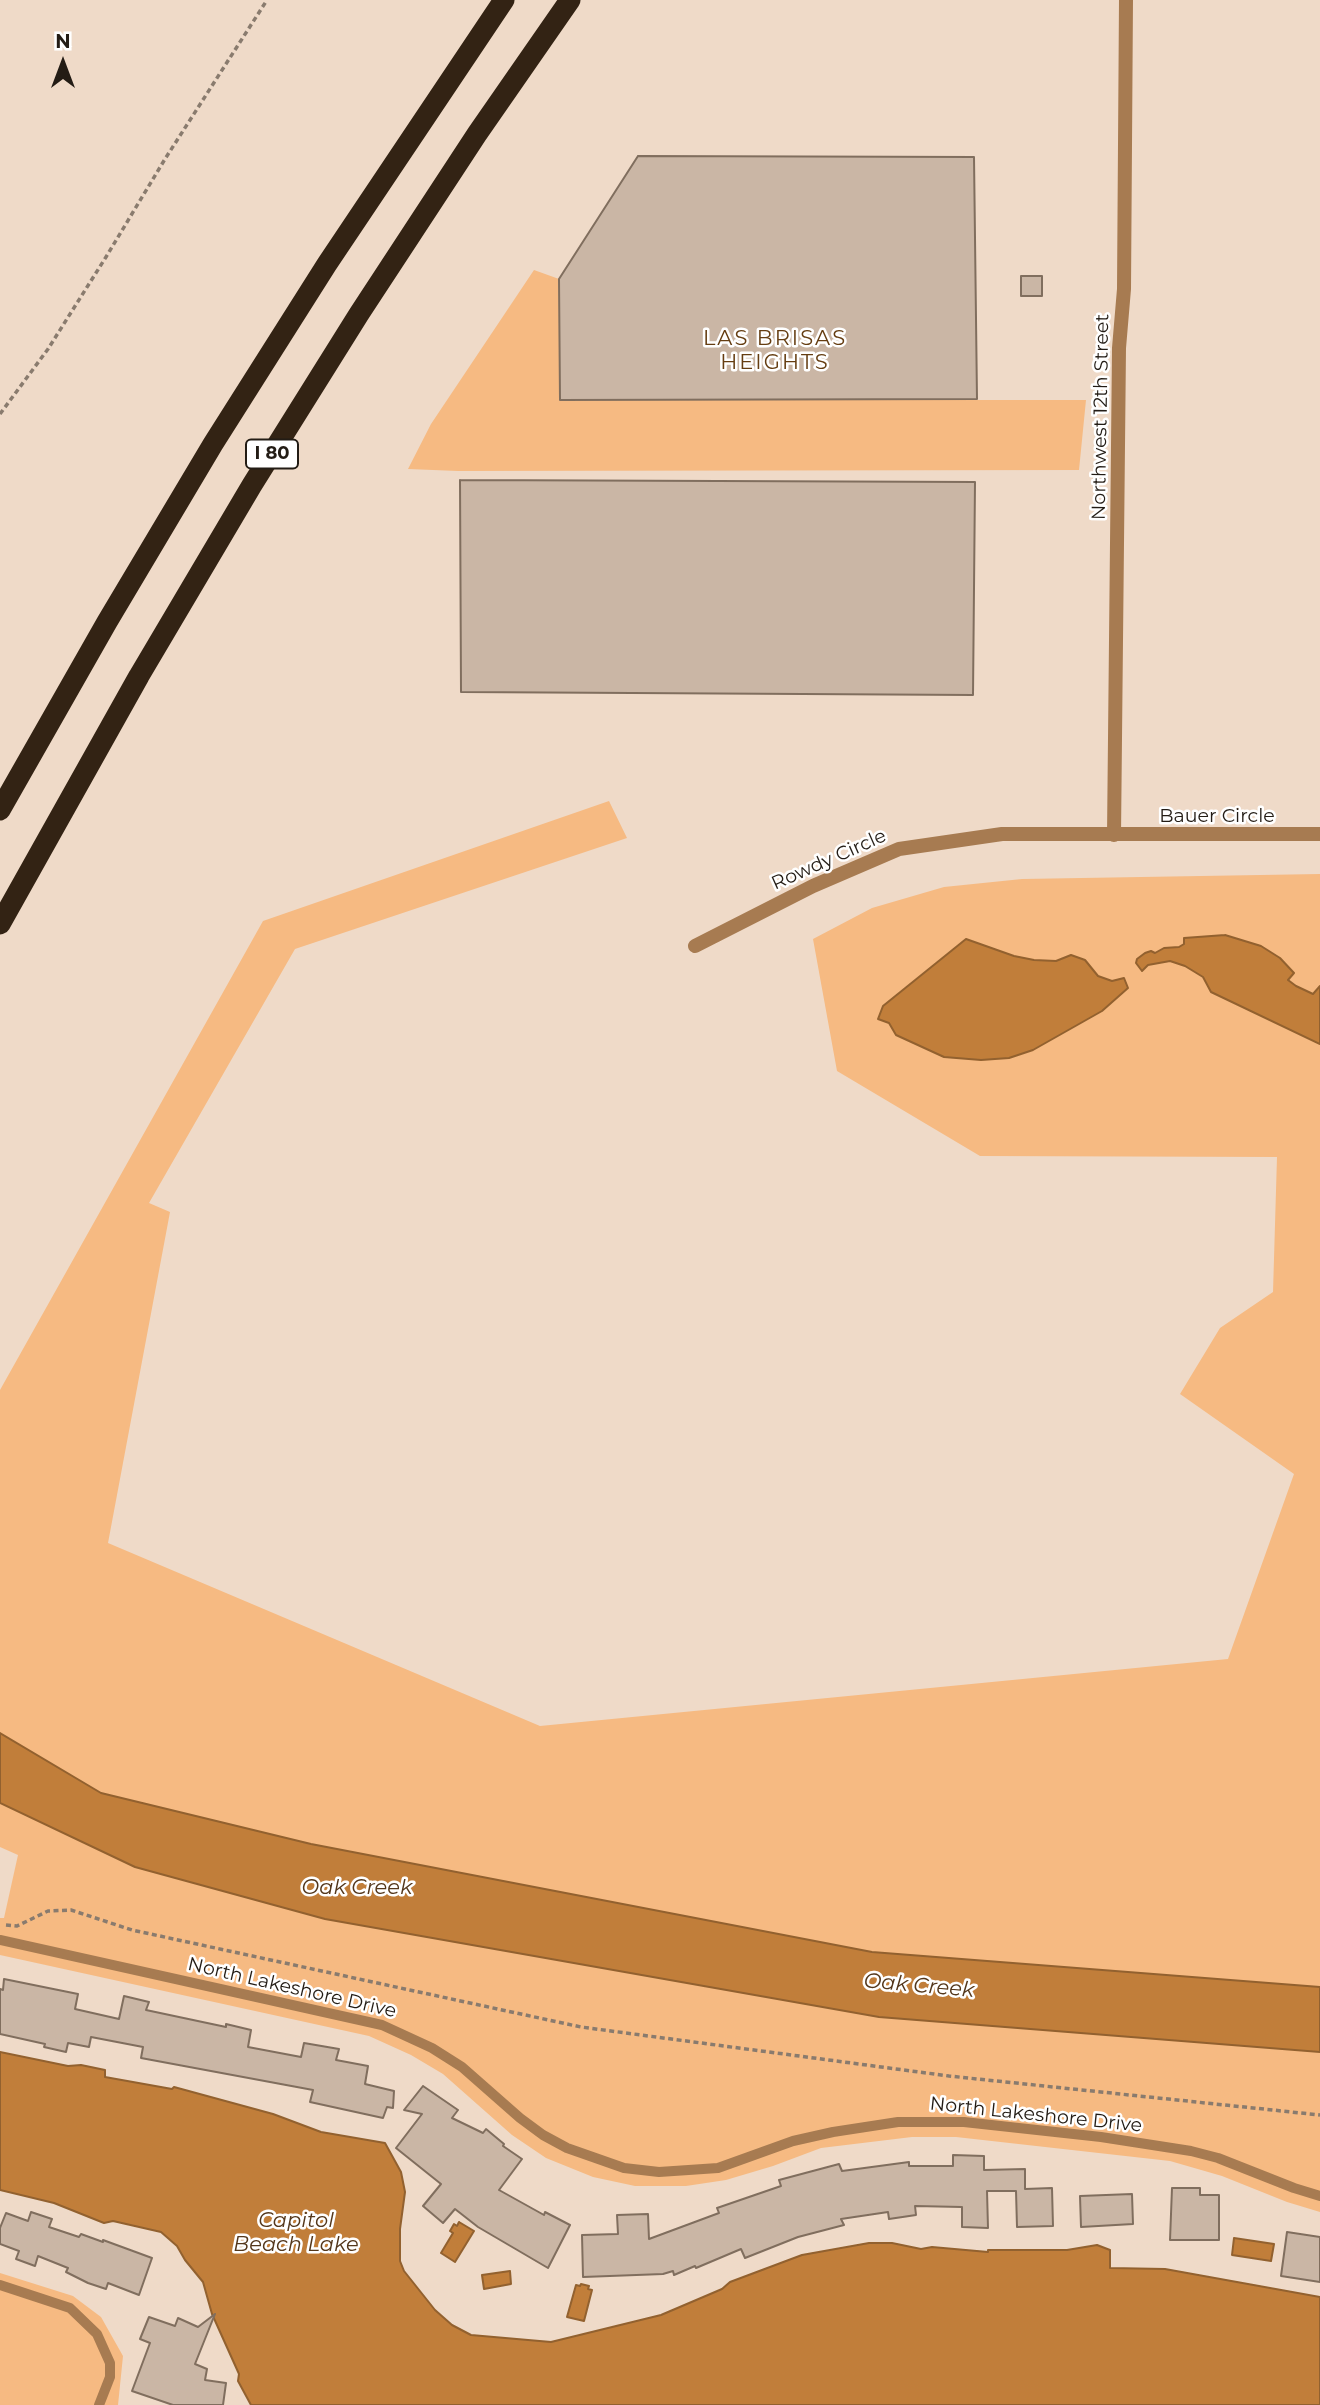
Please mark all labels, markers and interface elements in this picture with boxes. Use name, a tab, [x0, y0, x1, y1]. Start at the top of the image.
north arrow	[28, 28, 98, 98]
text: N	[55, 30, 71, 53]
street label: Northwest 12th Street	[1088, 314, 1114, 520]
district label: LAS BRISAS HEIGHTS	[704, 326, 846, 376]
road number: I 80	[246, 440, 298, 468]
street label: Bauer Circle	[1159, 805, 1275, 827]
street label: Rowdy Circle	[768, 825, 890, 895]
water label: Oak Creek	[302, 1875, 412, 1901]
street label: North Lakeshore Drive	[186, 1953, 398, 2023]
water label: Oak Creek	[863, 1969, 975, 2003]
street label: North Lakeshore Drive	[929, 2093, 1143, 2137]
water label: Capitol Beach Lake	[233, 2208, 359, 2258]

